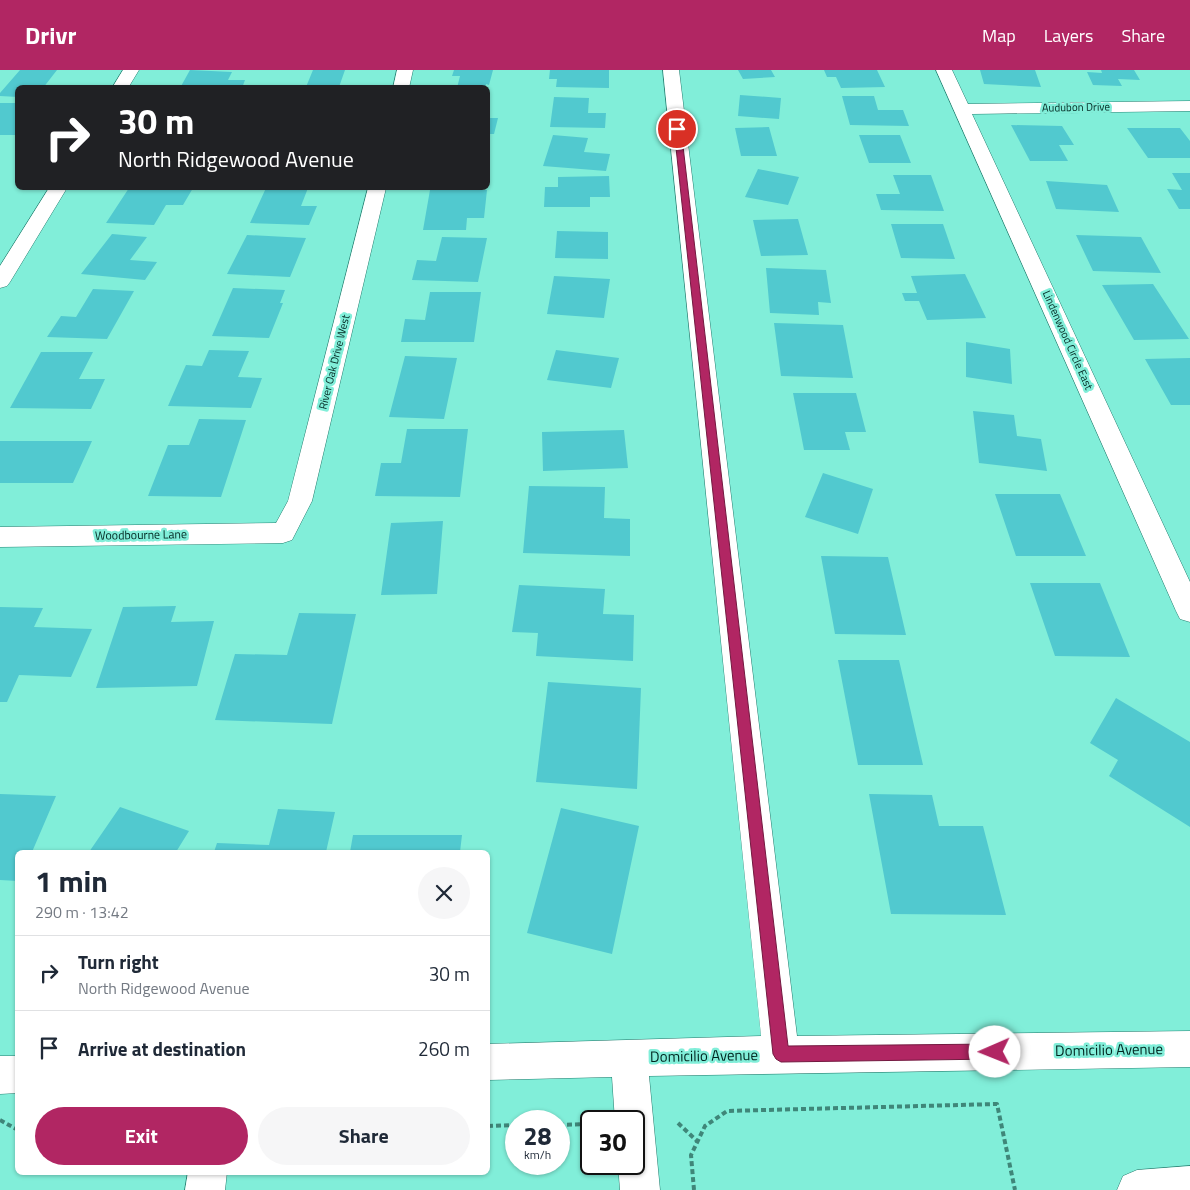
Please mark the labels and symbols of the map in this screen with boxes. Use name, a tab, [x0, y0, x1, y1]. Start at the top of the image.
street label: Audubon Drive	[1042, 98, 1111, 116]
pin	[656, 108, 698, 150]
street label: Lindenwood Circle East	[1039, 288, 1097, 392]
street label: River Oak Drive West	[314, 313, 354, 411]
street label: Woodbourne Lane	[95, 524, 187, 545]
position arrow	[968, 1025, 1020, 1077]
street label: Domicilio Avenue	[1055, 1037, 1163, 1062]
street label: Domicilio Avenue	[650, 1043, 758, 1068]
speed limit sign: 30	[580, 1110, 645, 1175]

